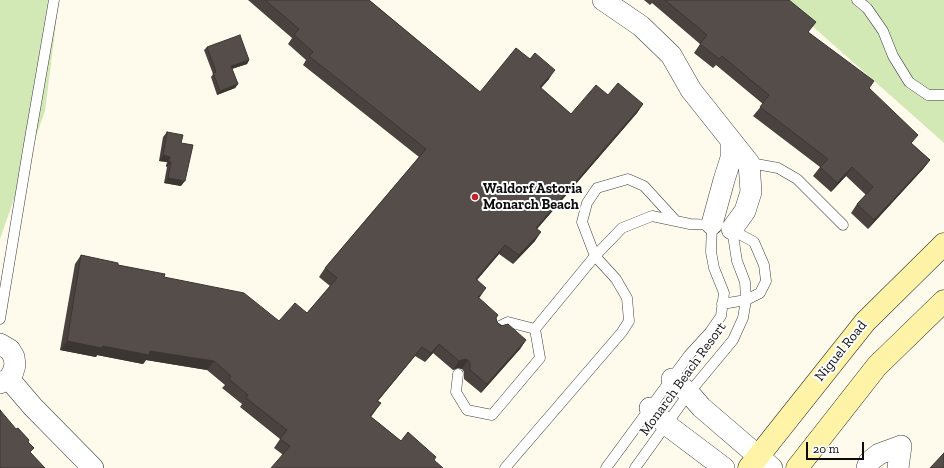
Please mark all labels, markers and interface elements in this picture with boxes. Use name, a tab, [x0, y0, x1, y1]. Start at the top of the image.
place label: Waldorf Astoria Monarch Beach	[483, 181, 582, 214]
marker: Waldorf Astoria Monarch Beach	[470, 192, 480, 202]
street label: Niguel Road	[811, 317, 871, 385]
street label: Monarch Beach Resort	[636, 319, 730, 439]
scale bar	[808, 434, 866, 460]
text: 20 m	[813, 442, 839, 456]

